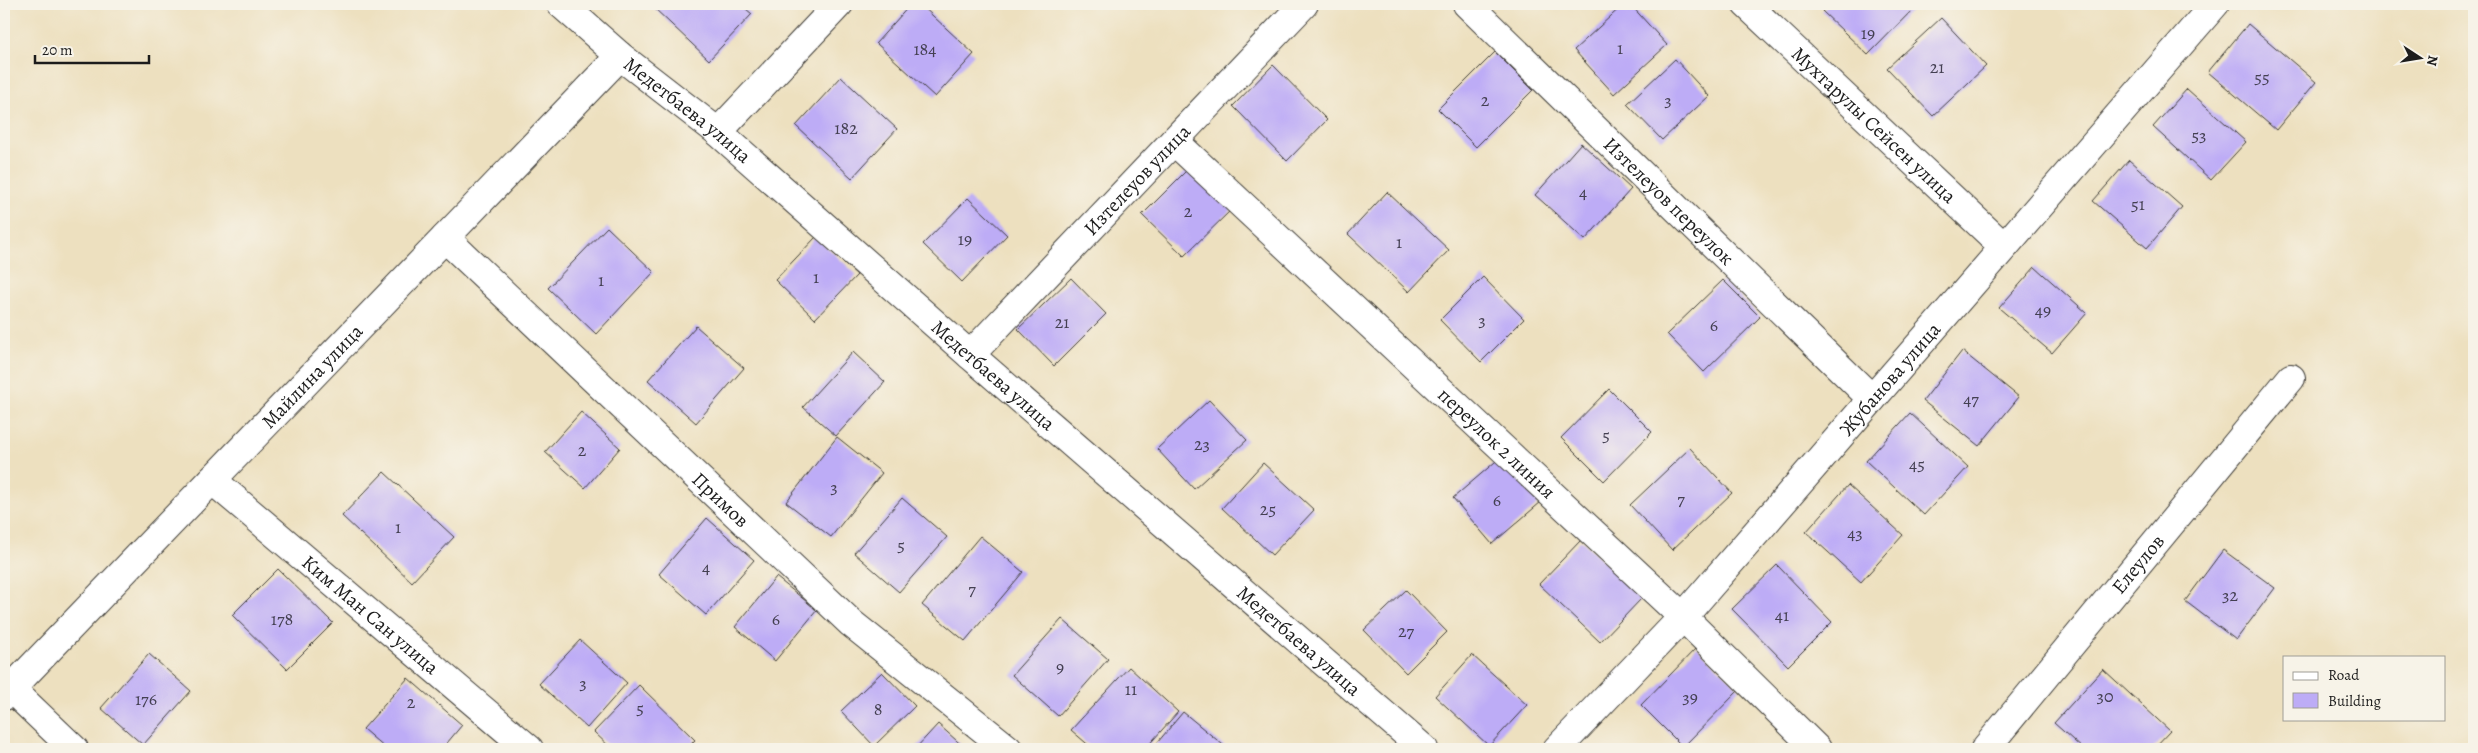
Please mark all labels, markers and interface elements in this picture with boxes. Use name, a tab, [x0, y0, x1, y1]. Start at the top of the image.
house number: 19	[1861, 21, 1875, 45]
scale bar	[35, 32, 149, 64]
north arrow	[2396, 32, 2446, 82]
house number: 1	[1617, 36, 1623, 60]
house number: 184	[913, 37, 937, 61]
text: 20 m	[42, 40, 73, 60]
street label: Мухтарулы Сейсен улица	[1785, 41, 1963, 210]
street label: Медетбаева улица	[618, 51, 757, 170]
text: N	[2422, 54, 2443, 68]
house number: 21	[1930, 55, 1944, 79]
house number: 55	[2254, 65, 2270, 89]
house number: 2	[1481, 88, 1490, 112]
house number: 3	[1664, 88, 1672, 112]
house number: 182	[834, 116, 858, 140]
street label: Изтелеуов улица	[1078, 118, 1197, 242]
house number: 53	[2191, 123, 2207, 147]
street label: Изтелеуов переулок	[1597, 131, 1740, 271]
house number: 4	[1579, 180, 1587, 204]
house number: 51	[2131, 192, 2145, 216]
house number: 2	[1184, 199, 1193, 223]
house number: 19	[958, 227, 972, 251]
house number: 1	[1396, 230, 1402, 254]
house number: 1	[813, 265, 819, 289]
house number: 1	[598, 268, 604, 292]
house number: 49	[2035, 298, 2051, 322]
house number: 3	[1478, 308, 1486, 332]
house number: 21	[1055, 310, 1069, 334]
house number: 6	[1710, 313, 1718, 337]
street label: Медетбаева улица	[925, 314, 1061, 437]
street label: Жубанова улица	[1833, 316, 1947, 442]
street label: Майлина улица	[256, 318, 369, 435]
street label: переулок 2 линия	[1432, 382, 1561, 505]
house number: 47	[1963, 387, 1979, 411]
house number: 5	[1602, 423, 1610, 447]
house number: 23	[1194, 432, 1210, 456]
house number: 2	[578, 438, 587, 462]
house number: 45	[1909, 452, 1925, 476]
street label: Примов	[686, 466, 755, 534]
house number: 3	[830, 475, 838, 499]
house number: 7	[1677, 487, 1685, 511]
house number: 6	[1493, 488, 1501, 512]
house number: 25	[1260, 497, 1276, 521]
house number: 1	[395, 515, 401, 539]
house number: 43	[1847, 521, 1863, 545]
street label: Елеулов	[2106, 529, 2171, 600]
house number: 5	[897, 533, 905, 557]
street label: Ким Ман Сан улица	[296, 549, 445, 681]
house number: 4	[702, 555, 710, 579]
house number: 7	[968, 577, 976, 601]
street label: Медетбаева улица	[1231, 580, 1367, 703]
house number: 32	[2222, 583, 2238, 607]
house number: 41	[1775, 603, 1789, 627]
house number: 178	[271, 607, 293, 631]
house number: 6	[772, 607, 780, 631]
house number: 27	[1398, 619, 1414, 643]
house number: 9	[1056, 655, 1064, 679]
legend	[2283, 656, 2446, 720]
text: Road	[2328, 665, 2360, 685]
house number: 3	[579, 671, 587, 695]
house number: 11	[1125, 677, 1137, 701]
house number: 30	[2096, 684, 2114, 708]
house number: 39	[1682, 685, 1698, 709]
house number: 176	[135, 687, 157, 711]
house number: 2	[407, 690, 416, 714]
text: Building	[2328, 691, 2381, 711]
house number: 5	[636, 696, 644, 720]
house number: 8	[874, 697, 882, 721]

